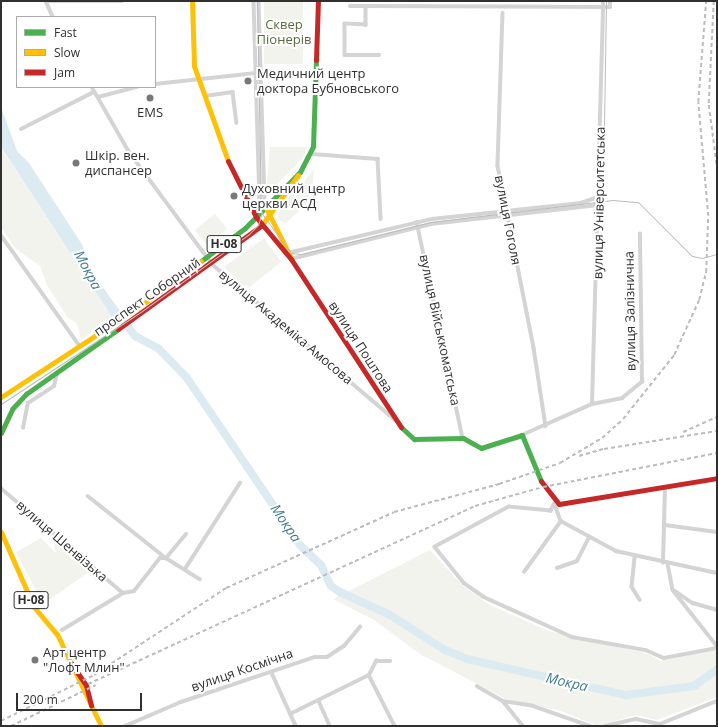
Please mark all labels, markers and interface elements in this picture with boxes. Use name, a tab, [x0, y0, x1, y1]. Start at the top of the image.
legend	[16, 16, 156, 88]
park label: Сквер Піонерів	[257, 17, 311, 48]
text: Fast	[54, 24, 77, 41]
text: Slow	[54, 44, 80, 61]
text: Jam	[54, 64, 75, 81]
place label: Медичний центр доктора Бубновського	[257, 66, 399, 97]
marker: Медичний центр доктора Бубновського	[242, 75, 254, 87]
marker: EMS	[145, 93, 155, 103]
place label: EMS	[137, 104, 163, 120]
street label: вулиця Університетська	[590, 127, 608, 279]
place label: Шкір. вен. диспансер	[85, 148, 152, 179]
marker: Шкір. вен. диспансер	[70, 157, 82, 169]
street label: вулиця Гоголя	[492, 174, 524, 266]
place label: Духовний центр церкви АСД	[242, 181, 345, 212]
marker: Духовний центр церкви АСД	[229, 191, 239, 201]
road number: Н-08	[206, 234, 242, 254]
water label: Мокра	[71, 247, 105, 293]
street label: вулиця Залізнична	[621, 251, 639, 371]
street label: вулиця Військкоматська	[416, 253, 464, 407]
street label: проспект Соборний	[91, 255, 203, 339]
street label: вулиця Академіка Амосова	[216, 266, 356, 388]
street label: вулиця Поштова	[326, 298, 396, 396]
street label: вулиця Шенвізька	[13, 497, 111, 585]
water label: Мокра	[267, 501, 305, 545]
road number: Н-08	[13, 590, 49, 610]
place label: Арт центр "Лофт Млин"	[43, 645, 125, 676]
street label: вулиця Космічна	[189, 645, 295, 695]
marker: Арт центр "Лофт Млин"	[30, 655, 40, 665]
water label: Мокра	[544, 669, 590, 695]
scale bar	[18, 685, 144, 711]
text: 200 m	[23, 691, 58, 708]

